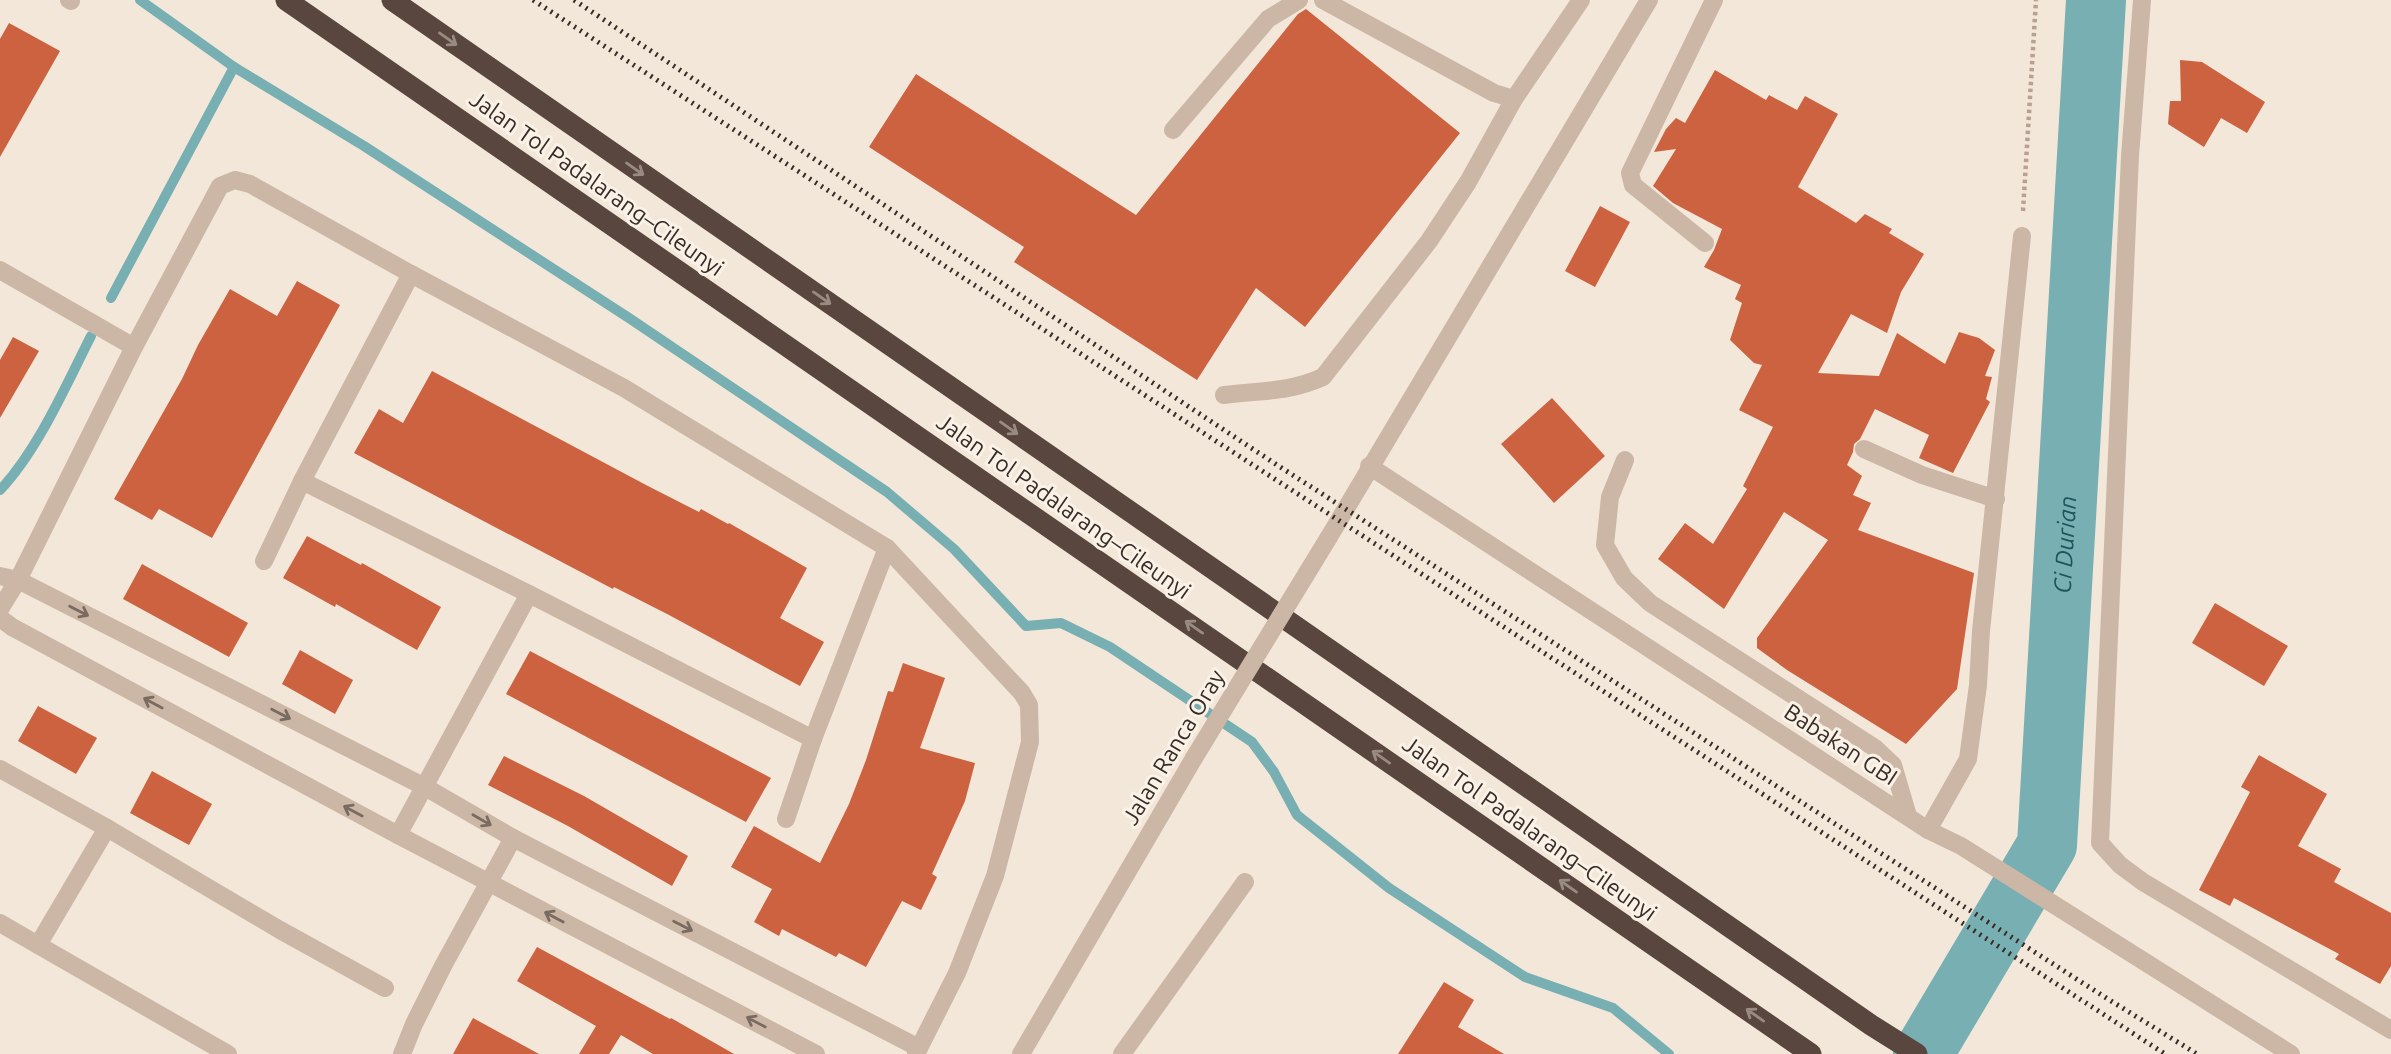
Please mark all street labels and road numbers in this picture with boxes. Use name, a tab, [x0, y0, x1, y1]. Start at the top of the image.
street label: Jalan Tol Padalarang–Cileunyi	[465, 86, 729, 280]
street label: Jalan Tol Padalarang–Cileunyi	[932, 409, 1196, 603]
street label: Jalan Ranca Oray	[1117, 665, 1229, 829]
street label: Babakan GBI	[1780, 698, 1902, 790]
street label: Jalan Tol Padalarang–Cileunyi	[1398, 731, 1662, 925]

